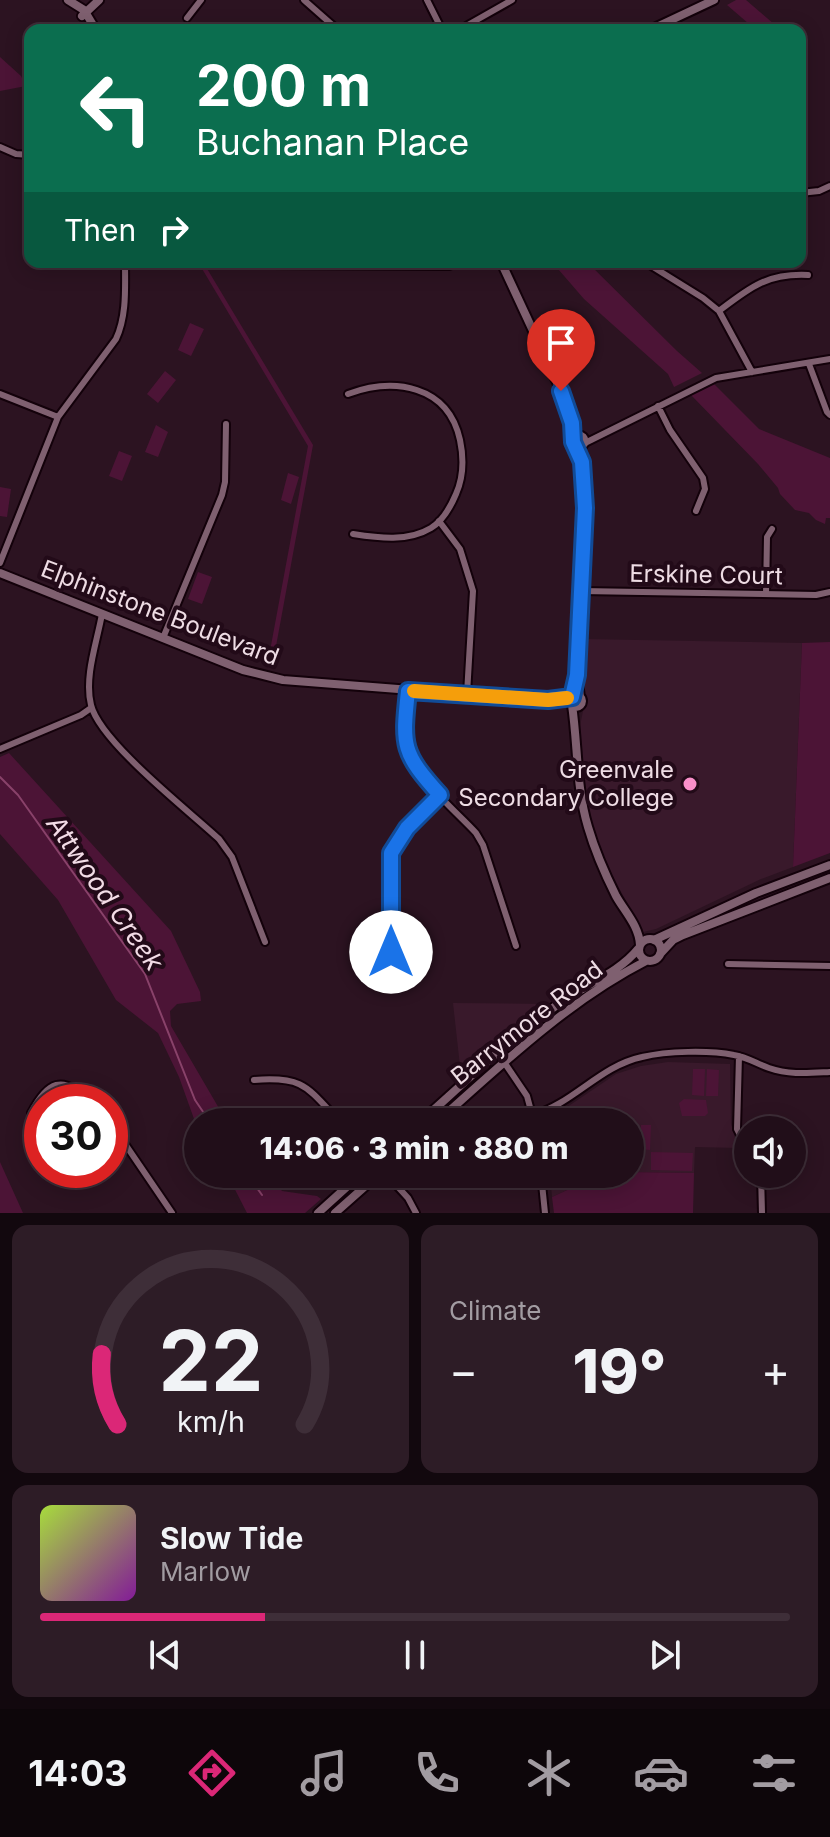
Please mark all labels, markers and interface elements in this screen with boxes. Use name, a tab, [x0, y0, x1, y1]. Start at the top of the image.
text: 200 m	[196, 52, 371, 120]
icon: left	[64, 56, 168, 160]
text: Buchanan Place	[196, 120, 469, 164]
icon: right	[152, 208, 196, 252]
text: Then	[64, 212, 136, 248]
pin	[527, 309, 595, 391]
icon: arrive	[539, 321, 583, 365]
street label: Elphinstone Boulevard	[37, 554, 283, 671]
street label: Erskine Court	[629, 559, 783, 590]
place label: Greenvale Secondary College	[458, 755, 674, 812]
marker: Greenvale Secondary College	[681, 775, 699, 793]
water label: Attwood Creek	[40, 808, 171, 977]
position arrow	[349, 910, 433, 994]
street label: Barrymore Road	[445, 954, 608, 1091]
speed limit sign: 30	[24, 1084, 128, 1188]
map controls	[734, 1116, 806, 1188]
button: sound	[734, 1116, 806, 1188]
text: 14:06 · 3 min · 880 m	[259, 1130, 569, 1166]
text: Climate	[449, 1295, 541, 1326]
text: 22	[158, 1310, 263, 1411]
text: 19°	[573, 1335, 666, 1407]
text: −	[449, 1344, 478, 1398]
text: +	[761, 1344, 790, 1398]
text: km/h	[177, 1404, 244, 1439]
text: Slow Tide	[160, 1520, 303, 1556]
text: Marlow	[160, 1556, 251, 1587]
icon: previous	[143, 1633, 187, 1677]
icon: pause	[393, 1633, 437, 1677]
icon: next	[643, 1633, 687, 1677]
icon: directions	[184, 1745, 240, 1801]
icon: music	[296, 1745, 352, 1801]
icon: phone	[409, 1745, 465, 1801]
icon: climate	[521, 1745, 577, 1801]
icon: car	[633, 1745, 689, 1801]
icon: filters	[746, 1745, 802, 1801]
text: 14:03	[28, 1751, 128, 1795]

